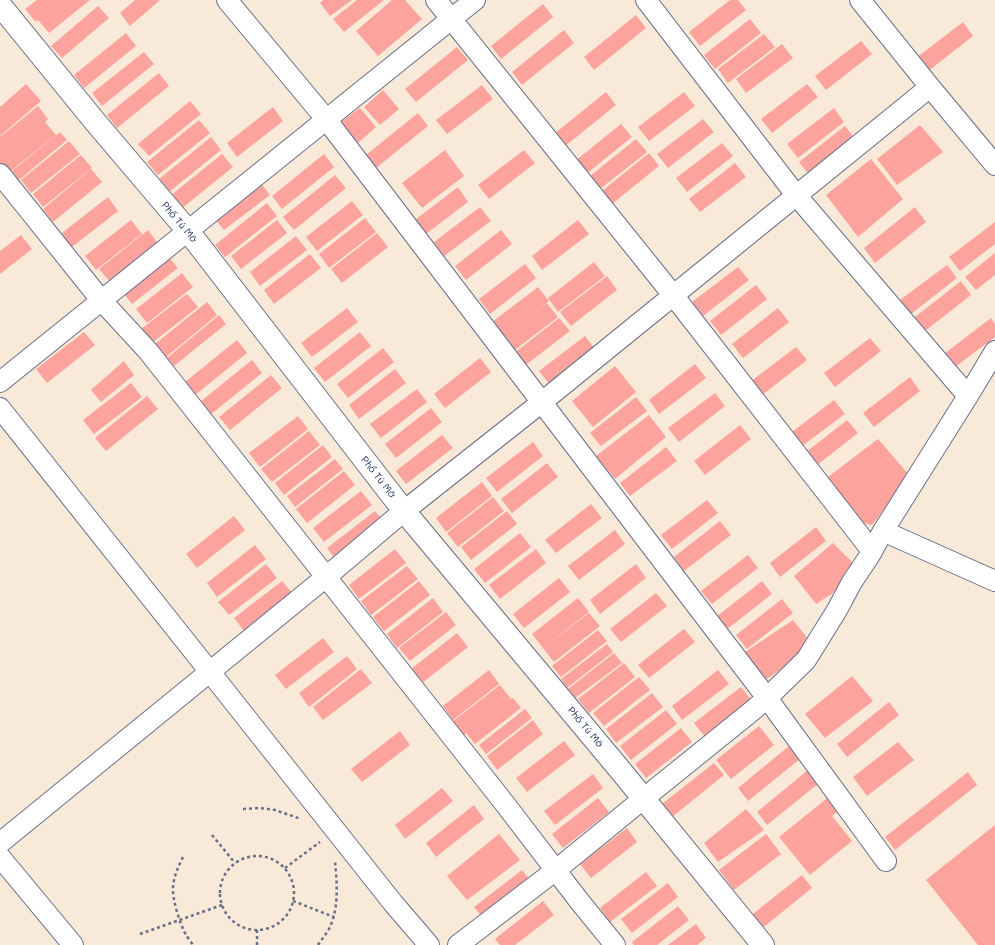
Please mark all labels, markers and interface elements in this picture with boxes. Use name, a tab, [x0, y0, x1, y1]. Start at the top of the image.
street label: Phố Tú Mỡ	[159, 199, 199, 245]
street label: Phố Tú Mỡ	[358, 454, 398, 500]
street label: Phố Tú Mỡ	[565, 704, 605, 750]

